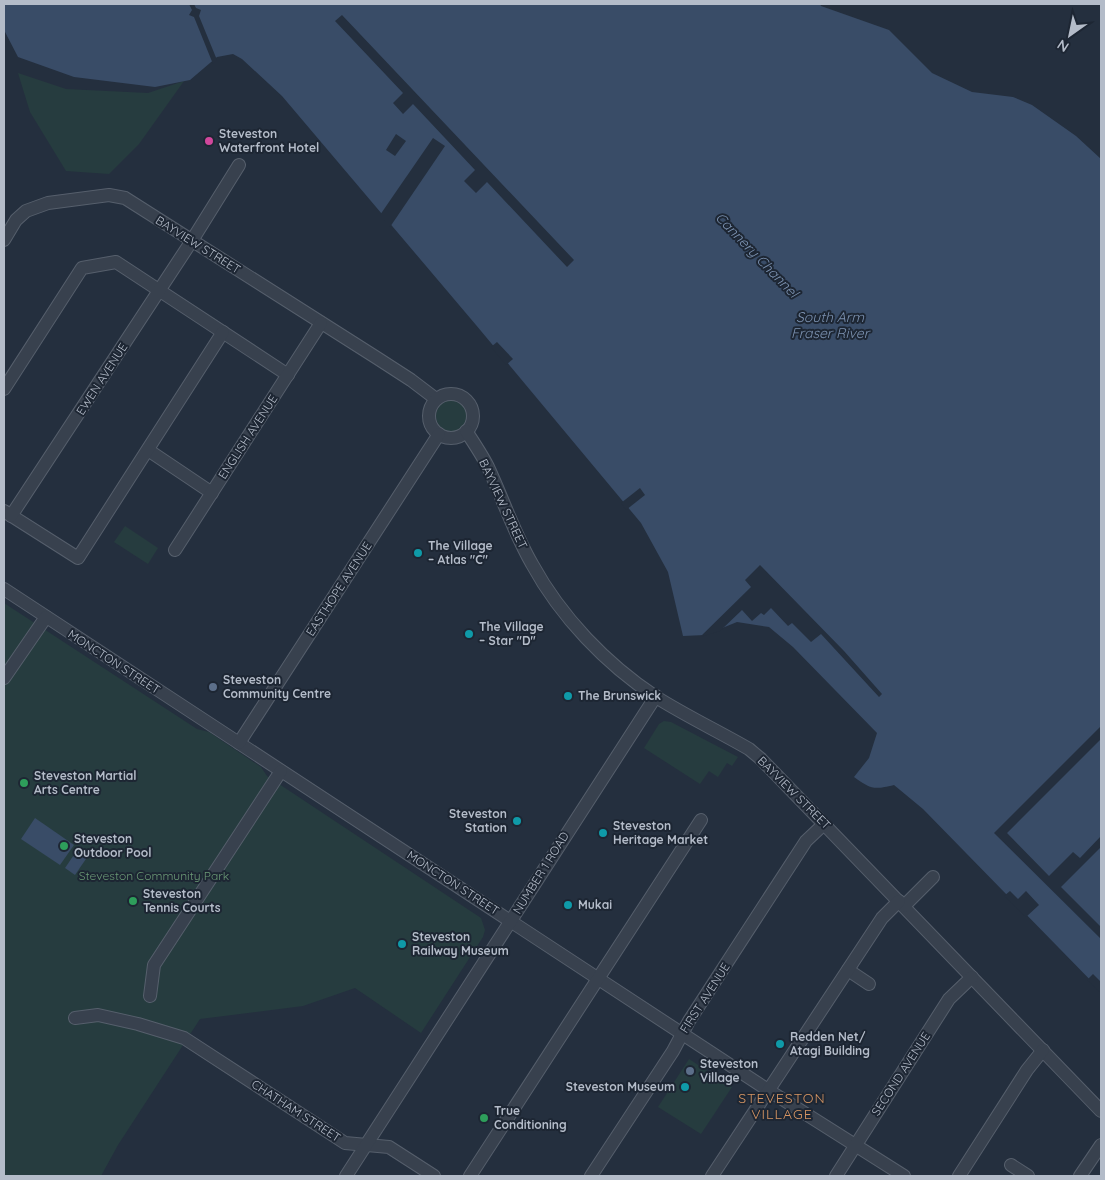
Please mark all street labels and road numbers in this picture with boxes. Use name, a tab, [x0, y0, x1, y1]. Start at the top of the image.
street label: BAYVIEW STREET	[153, 212, 244, 277]
street label: EWEN AVENUE	[73, 340, 131, 418]
street label: ENGLISH AVENUE	[215, 392, 281, 482]
street label: BAYVIEW STREET	[476, 457, 531, 551]
street label: EASTHOPE AVENUE	[303, 539, 375, 639]
street label: MONCTON STREET	[65, 626, 163, 697]
street label: BAYVIEW STREET	[755, 753, 834, 832]
street label: NUMBER 1 ROAD	[509, 828, 572, 917]
street label: MONCTON STREET	[404, 847, 502, 918]
street label: FIRST AVENUE	[676, 960, 733, 1036]
street label: SECOND AVENUE	[868, 1029, 933, 1118]
street label: CHATHAM STREET	[249, 1076, 344, 1145]

